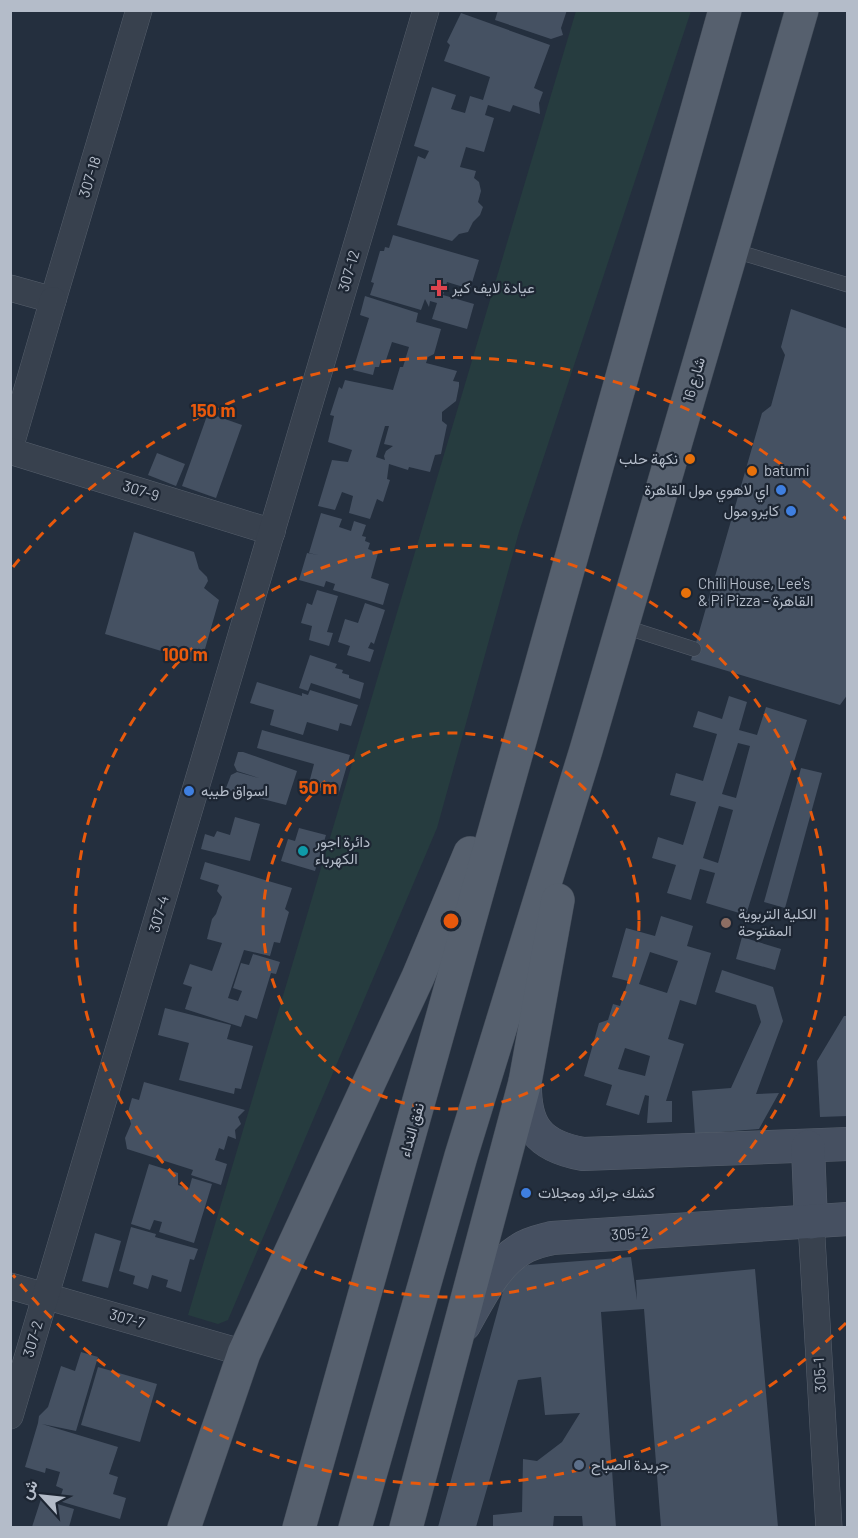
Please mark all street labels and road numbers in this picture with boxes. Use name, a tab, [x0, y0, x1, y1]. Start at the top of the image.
street label: 307-18	[74, 154, 104, 200]
street label: 307-12	[334, 248, 363, 294]
street label: شارع 16	[678, 355, 711, 405]
street label: 307-9	[121, 476, 162, 504]
street label: 307-4	[144, 893, 172, 934]
street label: نفق النداء	[395, 1101, 429, 1159]
street label: 305-2	[610, 1223, 649, 1243]
street label: 307-7	[108, 1304, 147, 1332]
street label: 307-2	[18, 1318, 46, 1359]
street label: 305-1	[809, 1357, 829, 1393]

